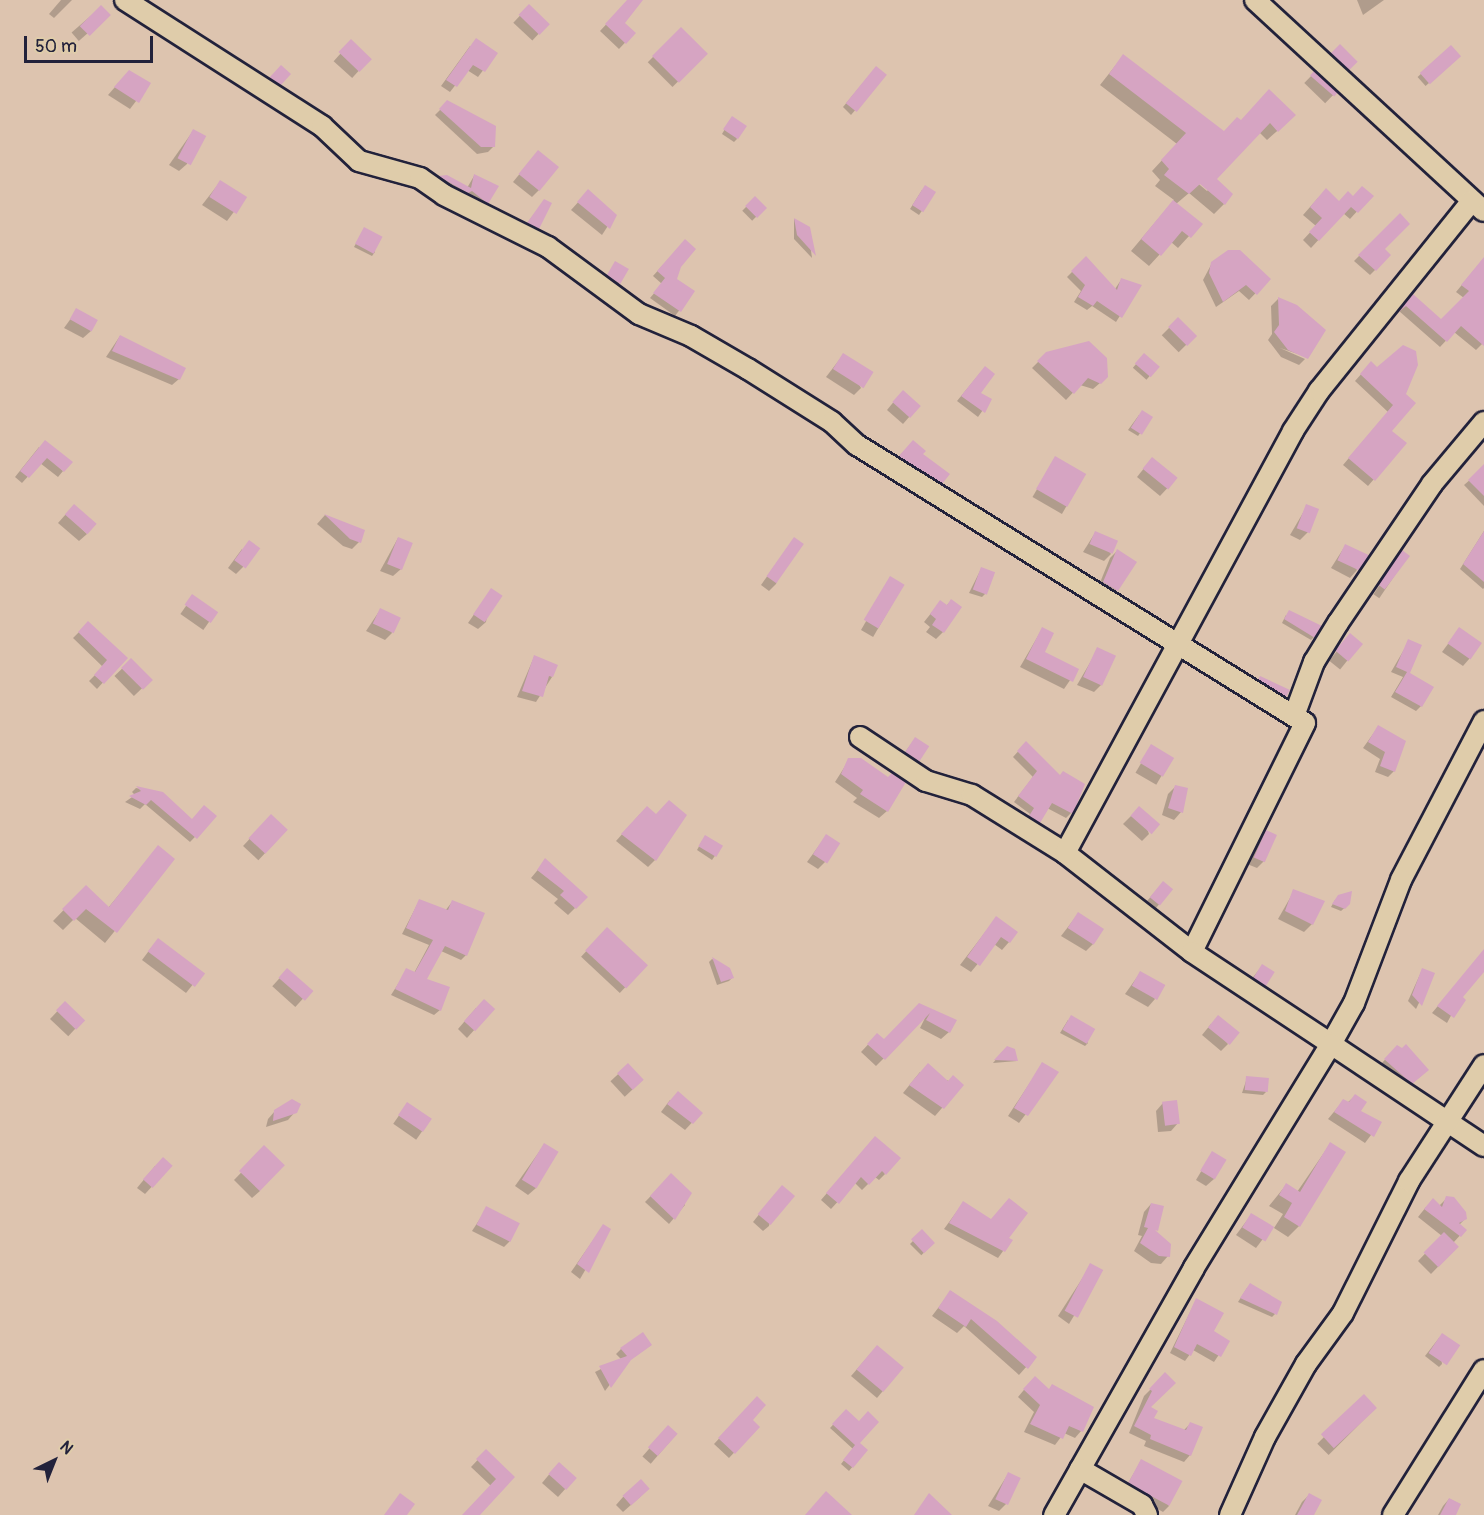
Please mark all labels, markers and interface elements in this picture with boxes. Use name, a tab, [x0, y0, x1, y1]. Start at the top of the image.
scale bar	[27, 24, 156, 62]
text: 50 m	[35, 35, 77, 58]
north arrow	[24, 1431, 84, 1491]
text: N	[55, 1437, 77, 1459]

